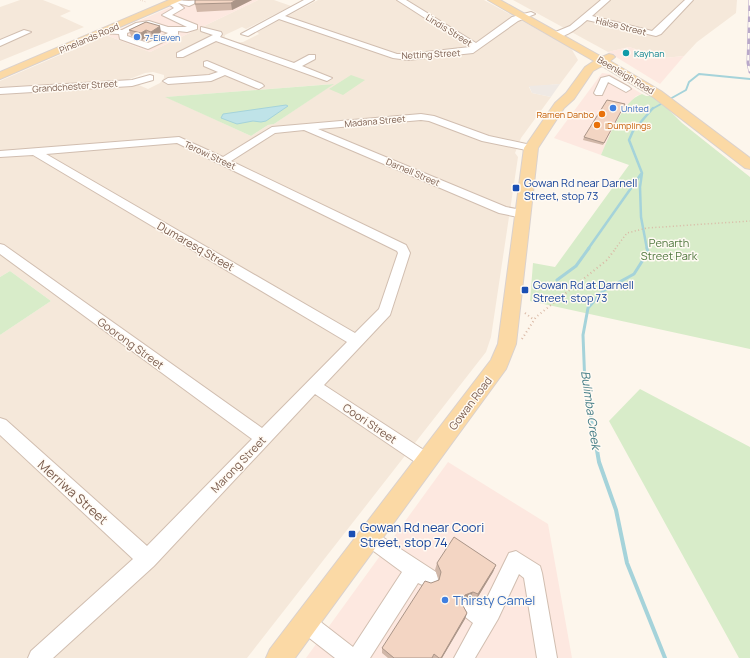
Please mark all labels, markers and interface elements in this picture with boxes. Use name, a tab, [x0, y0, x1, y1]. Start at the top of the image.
street label: Lindis Street	[423, 11, 475, 50]
street label: Halse Street	[594, 13, 648, 39]
street label: Pinelands Road	[57, 20, 121, 56]
place label: 7-Eleven	[145, 31, 180, 44]
marker: 7-Eleven	[132, 32, 142, 42]
street label: Netting Street	[401, 46, 461, 62]
place label: Kayhan	[634, 47, 665, 60]
marker: Kayhan	[621, 48, 631, 58]
street label: Beenleigh Road	[595, 53, 657, 97]
street label: Grandchester Street	[32, 77, 119, 95]
place label: United	[621, 102, 649, 115]
marker: United	[608, 103, 618, 113]
place label: Ramen Danbo	[536, 108, 594, 121]
marker: Ramen Danbo	[597, 109, 607, 119]
street label: Madana Street	[344, 112, 407, 130]
place label: iDumplings	[605, 119, 651, 132]
marker: iDumplings	[592, 120, 602, 130]
street label: Terowi Street	[182, 137, 238, 173]
street label: Darnell Street	[384, 155, 442, 189]
place label: Gowan Rd near Darnell Street, stop 73	[524, 175, 637, 203]
marker: Gowan Rd near Darnell Street, stop 73	[511, 183, 521, 193]
street label: Dumaresq Street	[155, 218, 237, 274]
park label: Penarth Street Park	[641, 235, 698, 263]
place label: Gowan Rd at Darnell Street, stop 73	[533, 277, 634, 305]
marker: Gowan Rd at Darnell Street, stop 73	[520, 285, 530, 295]
street label: Goorong Street	[95, 314, 167, 372]
water label: Bulimba Creek	[577, 370, 605, 452]
street label: Gowan Road	[445, 373, 495, 433]
street label: Coori Street	[340, 399, 400, 447]
street label: Marong Street	[207, 432, 269, 496]
street label: Merriwa Street	[34, 456, 112, 528]
place label: Gowan Rd near Coori Street, stop 74	[360, 518, 484, 551]
marker: Gowan Rd near Coori Street, stop 74	[347, 529, 357, 539]
place label: Thirsty Camel	[453, 591, 535, 609]
marker: Thirsty Camel	[440, 595, 450, 605]

